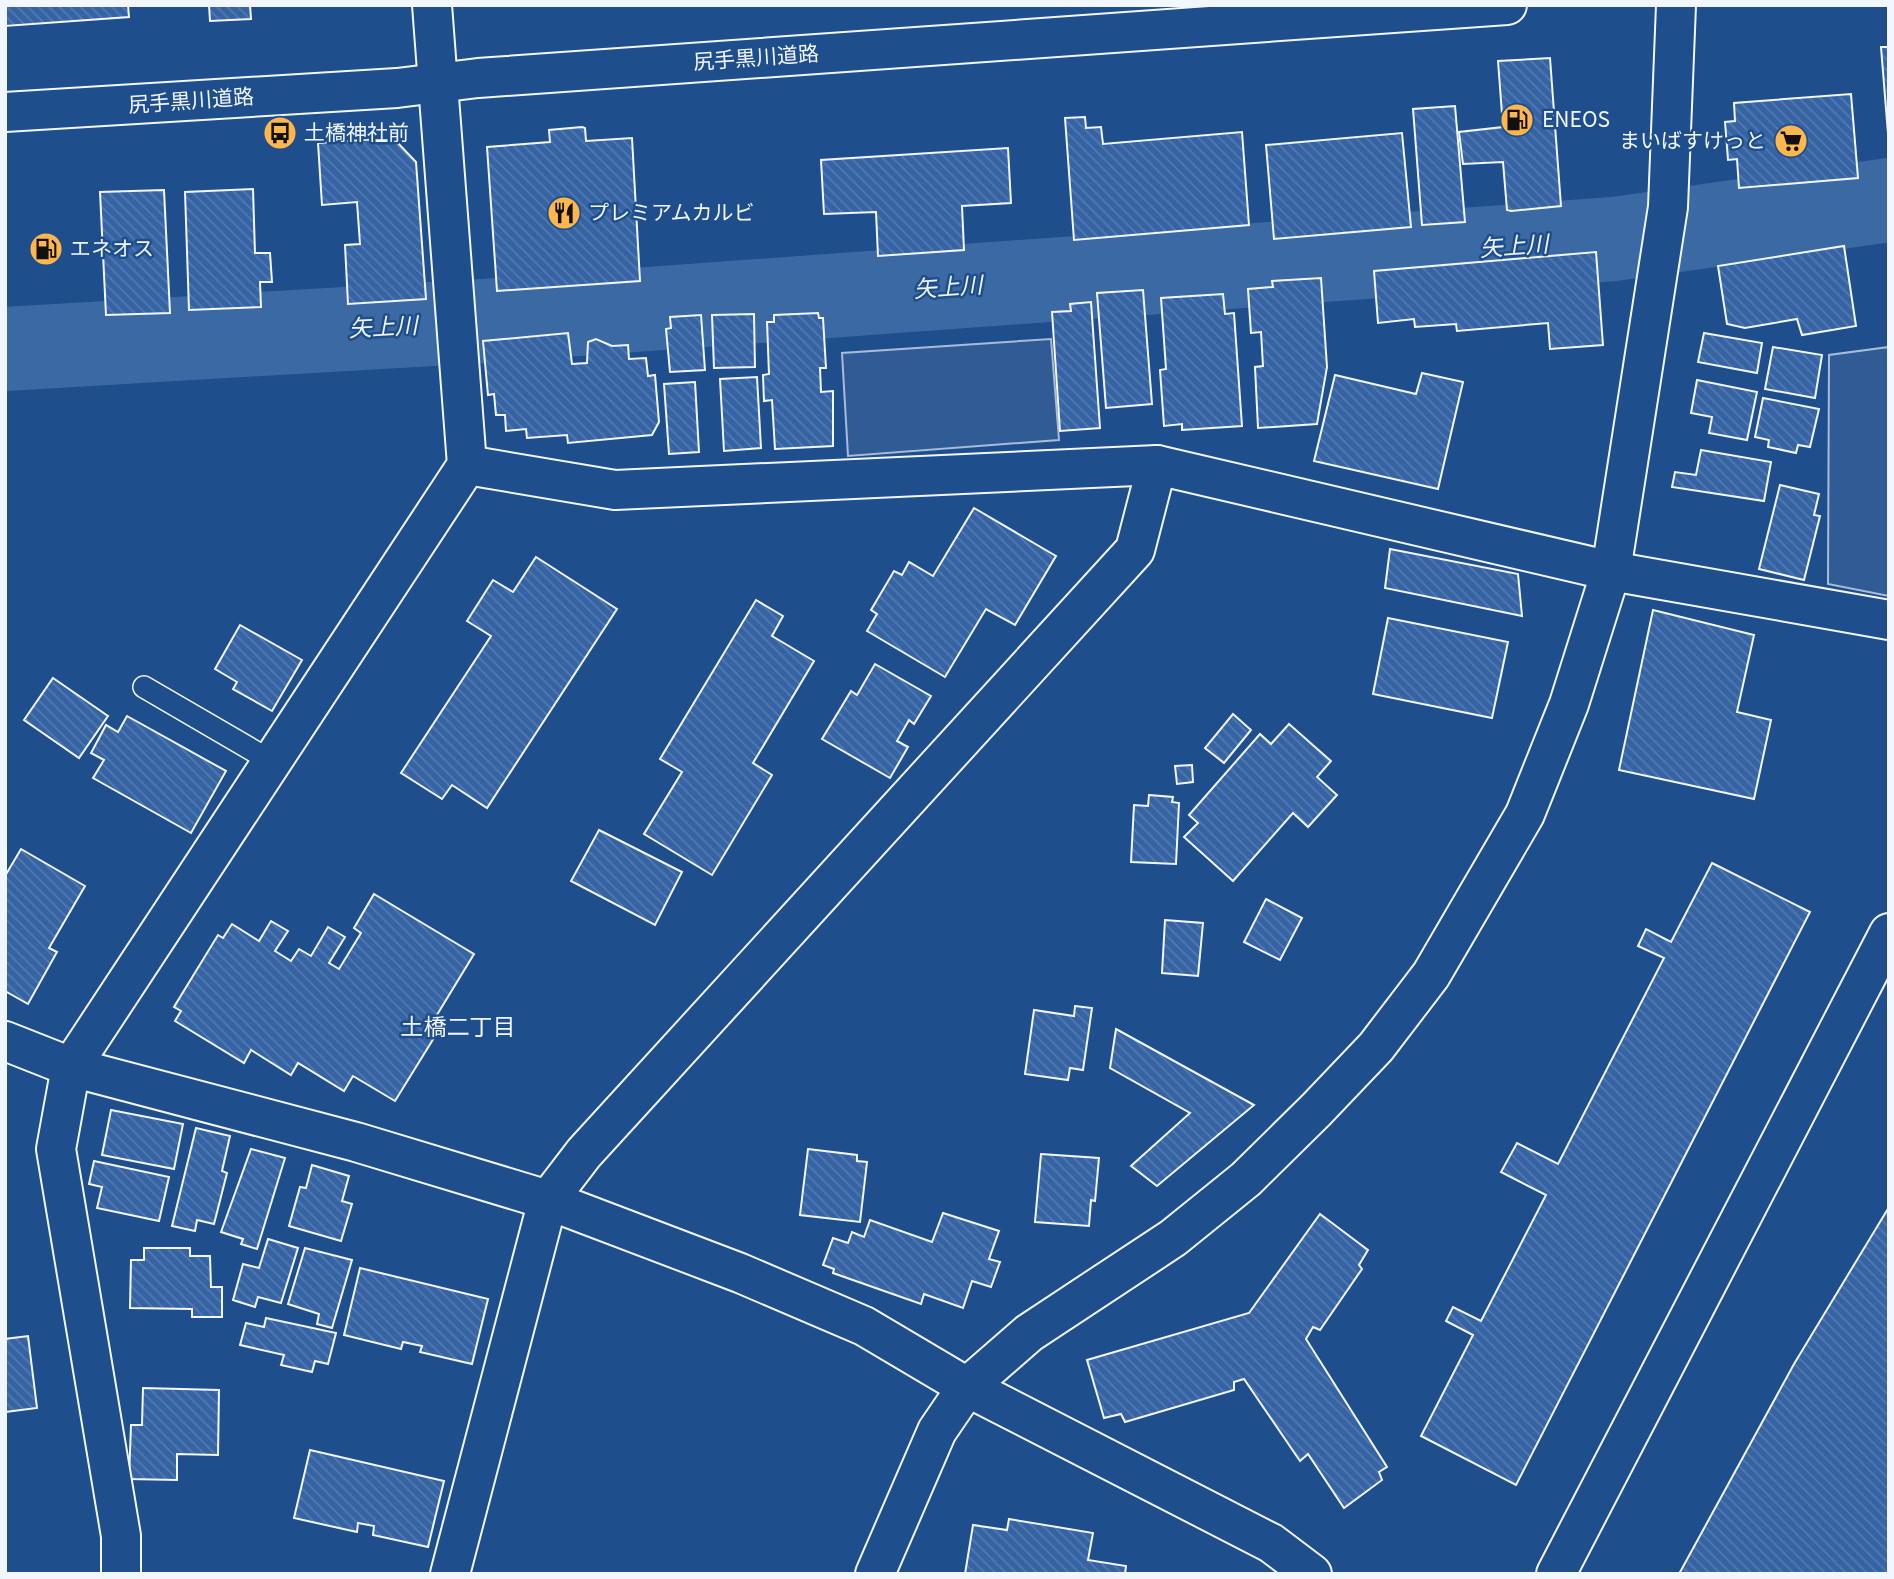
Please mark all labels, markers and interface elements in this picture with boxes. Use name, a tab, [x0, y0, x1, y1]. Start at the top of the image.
street label: 尻手黒川道路	[692, 37, 820, 75]
street label: 尻手黒川道路	[127, 80, 255, 118]
fuel station icon: ENEOS	[1498, 101, 1536, 139]
place label: ENEOS	[1542, 103, 1610, 133]
bus stop icon: 土橋神社前	[261, 114, 299, 152]
place label: 土橋神社前	[304, 116, 409, 146]
supermarket icon: まいばすけっと	[1772, 122, 1810, 160]
place label: まいばすけっと	[1619, 124, 1766, 154]
restaurant icon: プレミアムカルビ	[545, 194, 583, 232]
place label: プレミアムカルビ	[588, 196, 755, 226]
water label: 矢上川	[1478, 224, 1552, 263]
fuel station icon: エネオス	[27, 230, 65, 268]
place label: エネオス	[70, 232, 154, 262]
water label: 矢上川	[912, 265, 986, 304]
water label: 矢上川	[348, 306, 421, 344]
district label: 土橋二丁目	[401, 1008, 516, 1042]

